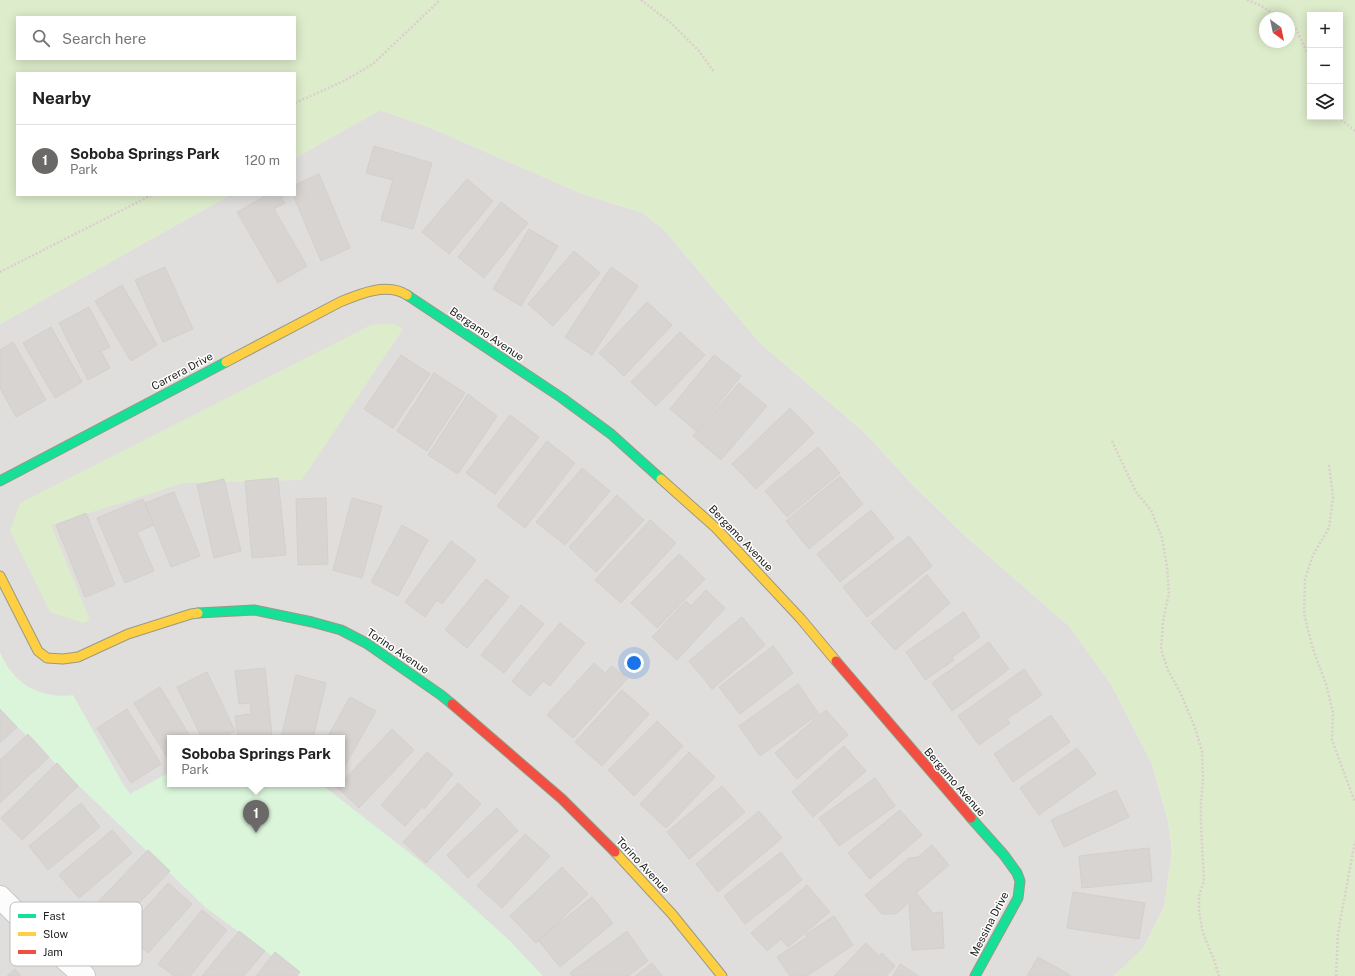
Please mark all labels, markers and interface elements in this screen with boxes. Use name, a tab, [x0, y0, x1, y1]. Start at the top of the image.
north arrow	[1259, 12, 1295, 48]
map controls	[1307, 12, 1343, 120]
button: +	[1307, 12, 1343, 48]
search box	[16, 16, 296, 60]
icon: search	[30, 27, 52, 49]
text: Search here	[62, 30, 146, 47]
button: −	[1307, 48, 1343, 84]
button: layers	[1307, 84, 1343, 120]
text: Nearby	[32, 88, 91, 108]
text: Soboba Springs Park	[70, 145, 220, 162]
text: 1	[42, 153, 48, 168]
text: 120 m	[245, 153, 280, 168]
text: Park	[70, 162, 98, 177]
street label: Bergamo Avenue	[448, 305, 526, 363]
street label: Carrera Drive	[149, 350, 215, 392]
street label: Bergamo Avenue	[707, 503, 775, 573]
street label: Torino Avenue	[365, 626, 431, 676]
your location	[624, 653, 644, 673]
popup	[167, 735, 345, 787]
text: Soboba Springs Park	[181, 745, 331, 762]
street label: Bergamo Avenue	[922, 745, 988, 819]
text: Park	[181, 762, 209, 777]
pin: 1	[243, 800, 269, 833]
street label: Torino Avenue	[614, 835, 672, 895]
street label: Messina Drive	[967, 890, 1011, 958]
legend	[10, 902, 142, 966]
text: Fast	[43, 910, 65, 922]
text: Slow	[43, 928, 69, 940]
text: Jam	[43, 946, 63, 958]

